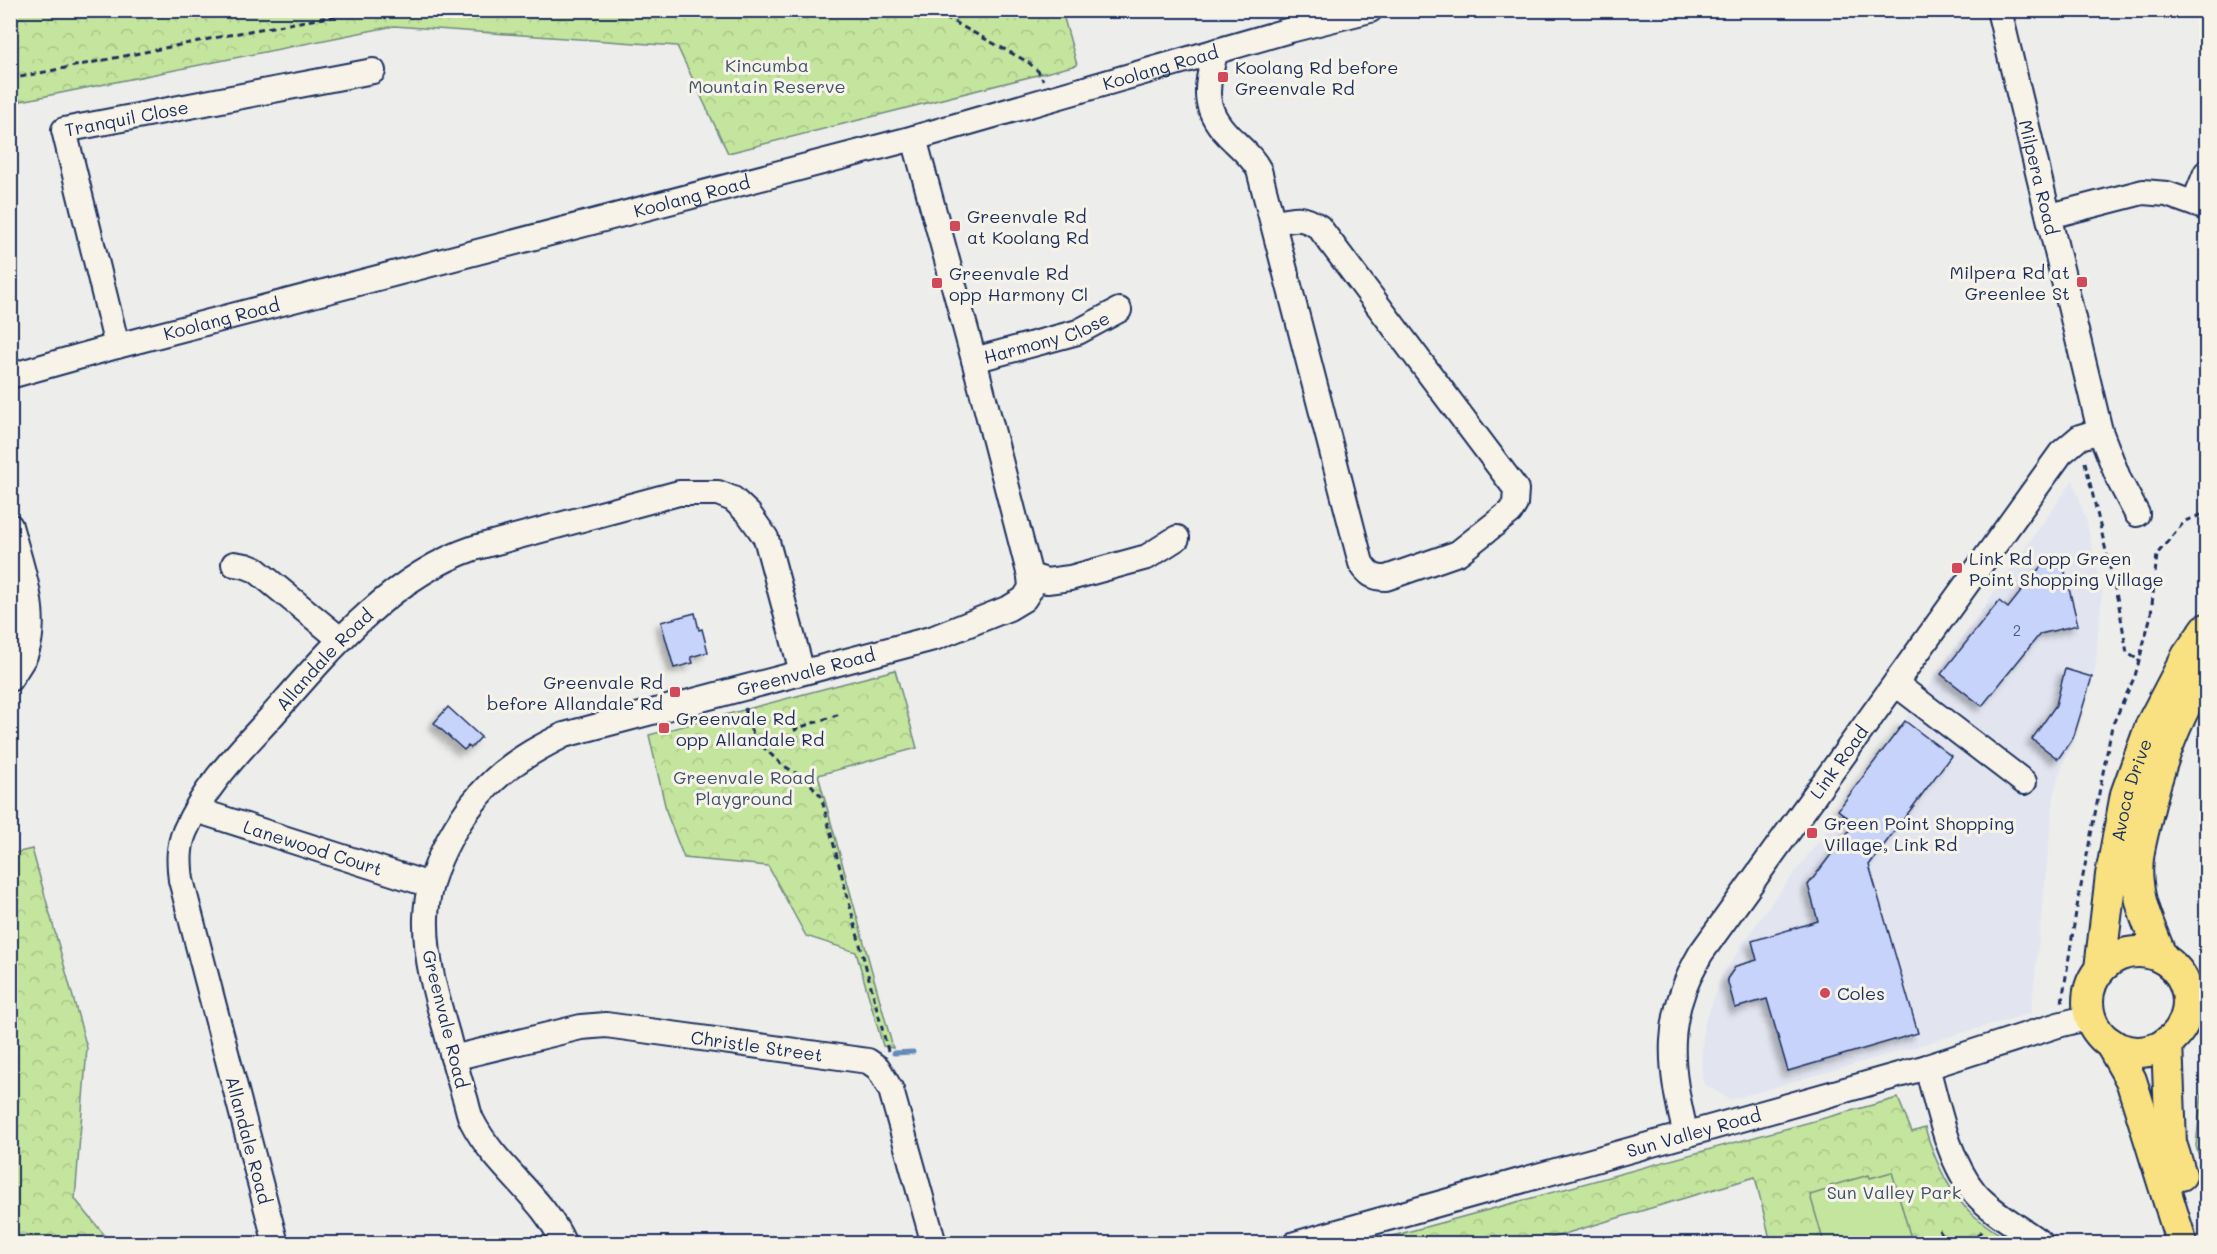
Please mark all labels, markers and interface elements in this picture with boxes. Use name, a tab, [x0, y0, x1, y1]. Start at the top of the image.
street label: Koolang Road	[1100, 39, 1221, 95]
park label: Kincumba Mountain Reserve	[688, 53, 846, 98]
place label: Koolang Rd before Greenvale Rd	[1235, 55, 1398, 100]
marker: Koolang Rd before Greenvale Rd	[1216, 70, 1230, 84]
street label: Tranquil Close	[63, 95, 190, 142]
street label: Milpera Road	[2014, 117, 2065, 237]
street label: Koolang Road	[631, 169, 752, 223]
place label: Greenvale Rd at Koolang Rd	[967, 204, 1089, 249]
marker: Greenvale Rd at Koolang Rd	[948, 219, 962, 233]
place label: Milpera Rd at Greenlee St	[1950, 260, 2070, 305]
place label: Greenvale Rd opp Harmony Cl	[949, 261, 1088, 306]
marker: Milpera Rd at Greenlee St	[2075, 275, 2089, 289]
marker: Greenvale Rd opp Harmony Cl	[930, 276, 944, 290]
street label: Koolang Road	[161, 292, 282, 345]
street label: Harmony Close	[981, 305, 1114, 369]
place label: Link Rd opp Green Point Shopping Village	[1969, 546, 2164, 591]
marker: Link Rd opp Green Point Shopping Village	[1950, 561, 1964, 575]
street label: Allandale Road	[270, 603, 378, 715]
house number: 2	[2013, 620, 2021, 640]
street label: Greenvale Road	[734, 642, 877, 701]
place label: Greenvale Rd before Allandale Rd	[487, 670, 663, 715]
marker: Greenvale Rd before Allandale Rd	[668, 685, 682, 699]
place label: Greenvale Rd opp Allandale Rd	[676, 706, 824, 751]
street label: Link Road	[1804, 720, 1873, 803]
marker: Greenvale Rd opp Allandale Rd	[657, 721, 671, 735]
street label: Avoca Drive	[2105, 735, 2157, 843]
park label: Greenvale Road Playground	[673, 765, 815, 810]
place label: Green Point Shopping Village, Link Rd	[1824, 811, 2014, 856]
street label: Lanewood Court	[241, 814, 386, 881]
marker: Green Point Shopping Village, Link Rd	[1805, 826, 1819, 840]
street label: Greenvale Road	[417, 947, 475, 1091]
place label: Coles	[1837, 981, 1885, 1005]
marker: Coles	[1818, 986, 1832, 1000]
street label: Christle Street	[689, 1025, 824, 1067]
street label: Allandale Road	[220, 1073, 278, 1207]
street label: Sun Valley Road	[1624, 1102, 1764, 1163]
park label: Sun Valley Park	[1827, 1180, 1961, 1204]

